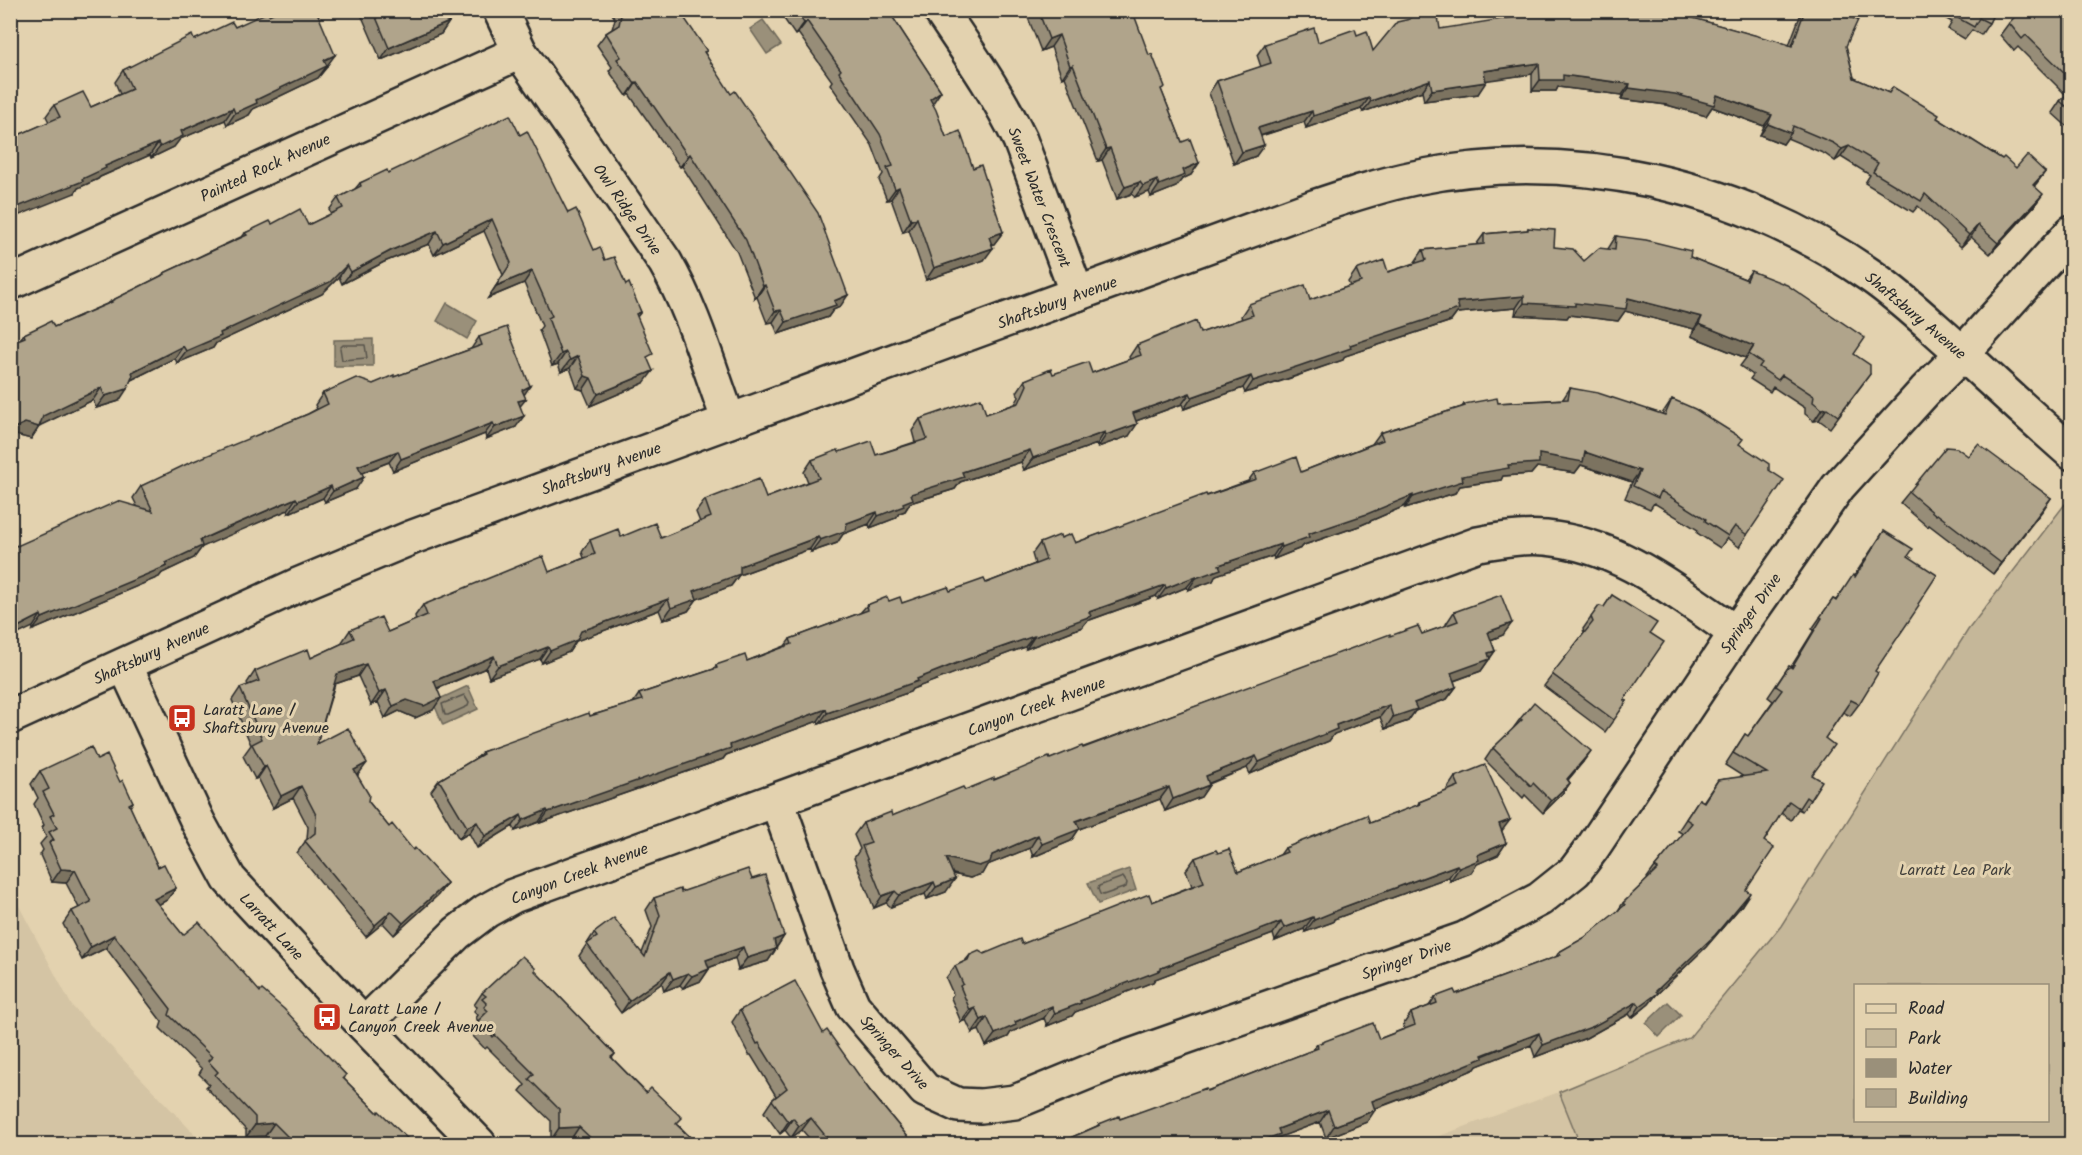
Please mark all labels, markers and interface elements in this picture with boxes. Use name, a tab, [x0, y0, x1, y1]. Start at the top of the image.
street label: Sweet Water Crescent	[1000, 123, 1077, 272]
street label: Painted Rock Avenue	[196, 127, 335, 209]
street label: Owl Ridge Drive	[586, 159, 668, 261]
street label: Shaftsbury Avenue	[1859, 266, 1971, 366]
street label: Shaftsbury Avenue	[994, 270, 1121, 337]
street label: Shaftsbury Avenue	[538, 436, 665, 503]
street label: Springer Drive	[1714, 568, 1788, 659]
street label: Shaftsbury Avenue	[89, 616, 214, 692]
street label: Canyon Creek Avenue	[964, 671, 1109, 744]
place label: Laratt Lane / Shaftsbury Avenue	[203, 698, 329, 741]
bus stop icon: Laratt Lane / Shaftsbury Avenue	[166, 702, 198, 734]
street label: Canyon Creek Avenue	[507, 837, 652, 912]
park label: Larratt Lea Park	[1899, 858, 2011, 883]
street label: Larratt Lane	[233, 887, 309, 967]
street label: Springer Drive	[1358, 933, 1455, 987]
legend	[1854, 984, 2049, 1122]
text: Road	[1908, 995, 1945, 1024]
place label: Laratt Lane / Canyon Creek Avenue	[348, 997, 494, 1040]
bus stop icon: Laratt Lane / Canyon Creek Avenue	[311, 1001, 343, 1033]
street label: Springer Drive	[853, 1010, 935, 1096]
text: Park	[1908, 1025, 1941, 1054]
text: Water	[1908, 1055, 1953, 1084]
text: Building	[1908, 1085, 1968, 1114]

